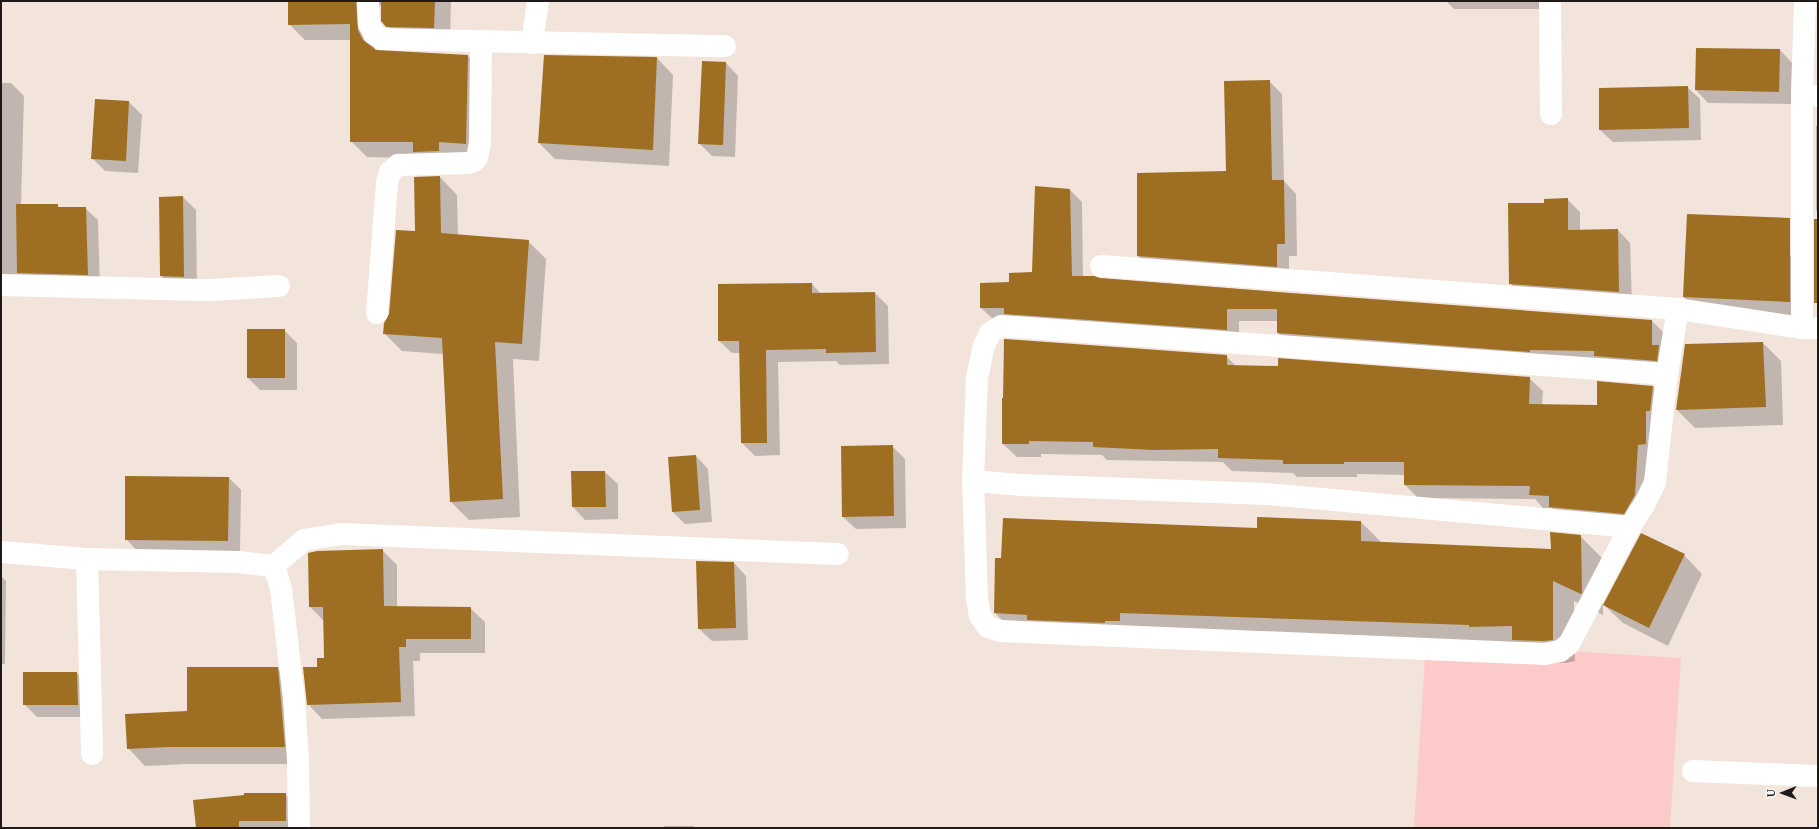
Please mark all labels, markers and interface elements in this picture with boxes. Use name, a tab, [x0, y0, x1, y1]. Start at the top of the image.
north arrow	[1763, 773, 1803, 813]
text: U	[1764, 789, 1778, 797]

